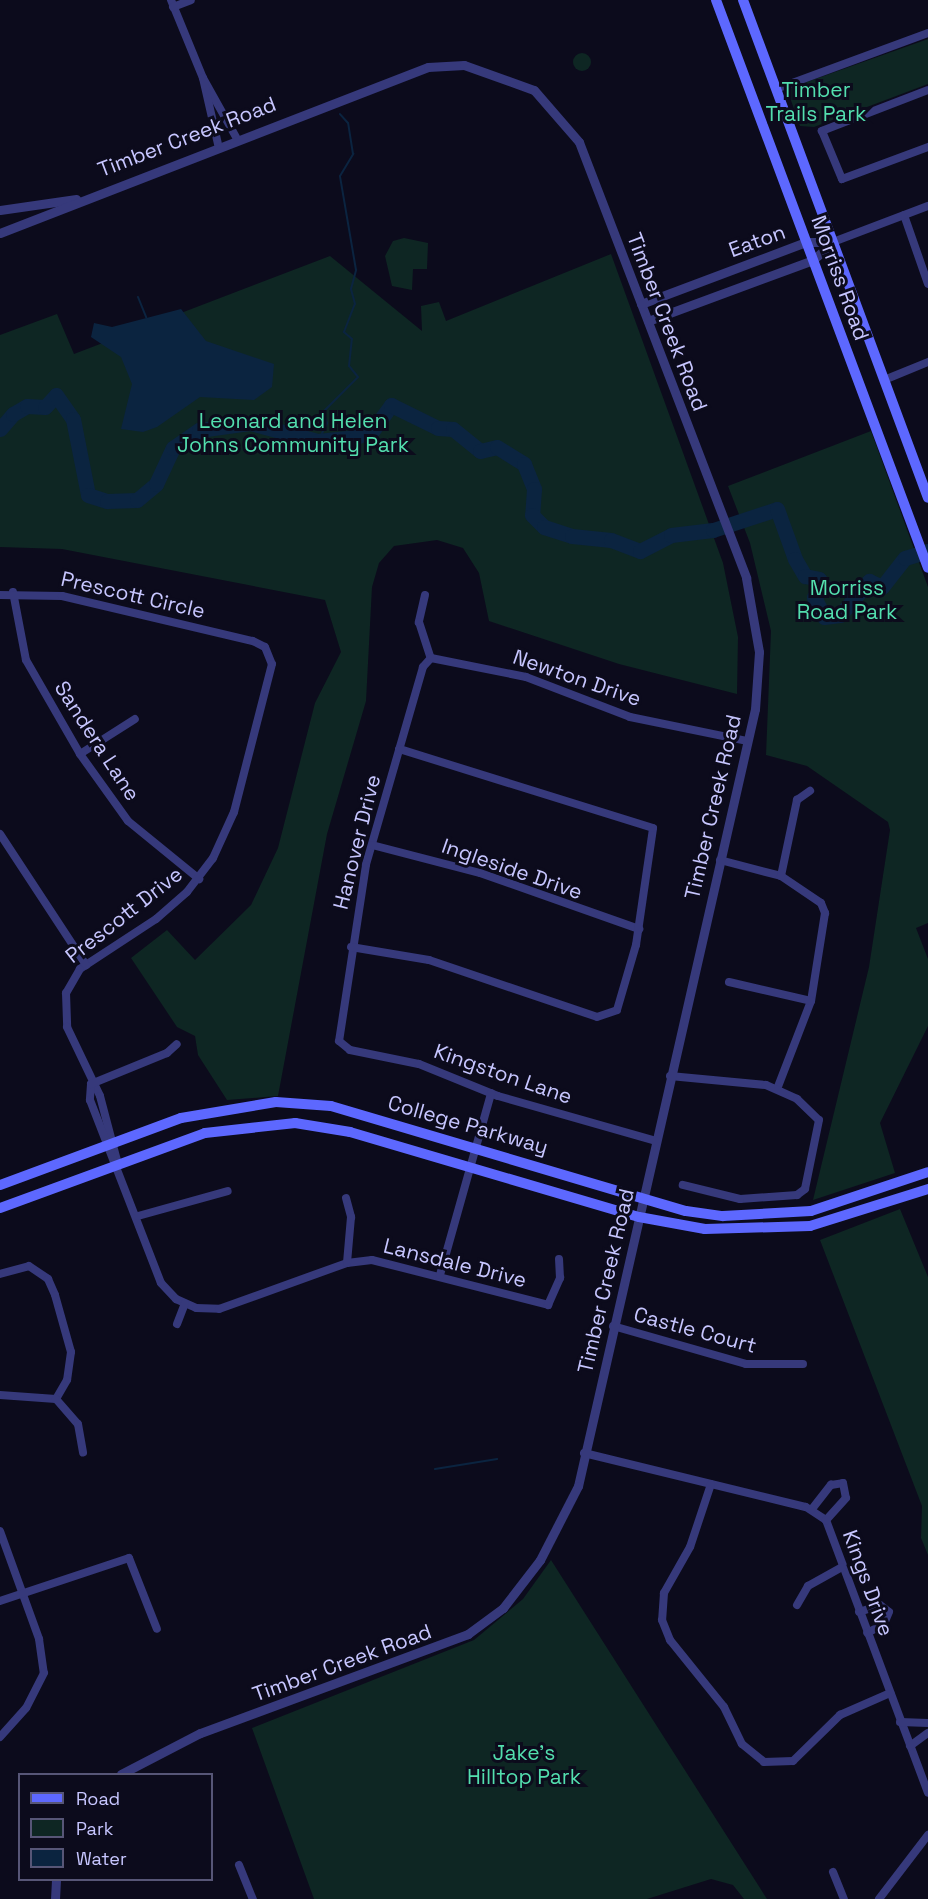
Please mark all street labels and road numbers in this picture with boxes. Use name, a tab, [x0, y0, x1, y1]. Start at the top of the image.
street label: Timber Creek Road	[94, 91, 280, 183]
street label: Morriss Road	[806, 212, 874, 344]
street label: Eaton	[725, 219, 789, 263]
street label: Timber Creek Road	[621, 229, 713, 415]
street label: Prescott Circle	[58, 566, 208, 624]
street label: Newton Drive	[510, 644, 644, 712]
street label: Sandera Lane	[49, 676, 145, 806]
street label: Timber Creek Road	[679, 712, 747, 902]
street label: Hanover Drive	[328, 772, 386, 912]
street label: Ingleside Drive	[438, 833, 586, 905]
street label: Prescott Drive	[61, 862, 187, 968]
street label: Kingston Lane	[431, 1039, 575, 1109]
street label: College Parkway	[385, 1090, 551, 1160]
street label: Timber Creek Road	[572, 1186, 640, 1376]
street label: Lansdale Drive	[381, 1233, 529, 1293]
street label: Castle Court	[631, 1302, 759, 1358]
street label: Kings Drive	[837, 1526, 899, 1640]
street label: Timber Creek Road	[249, 1619, 435, 1707]

